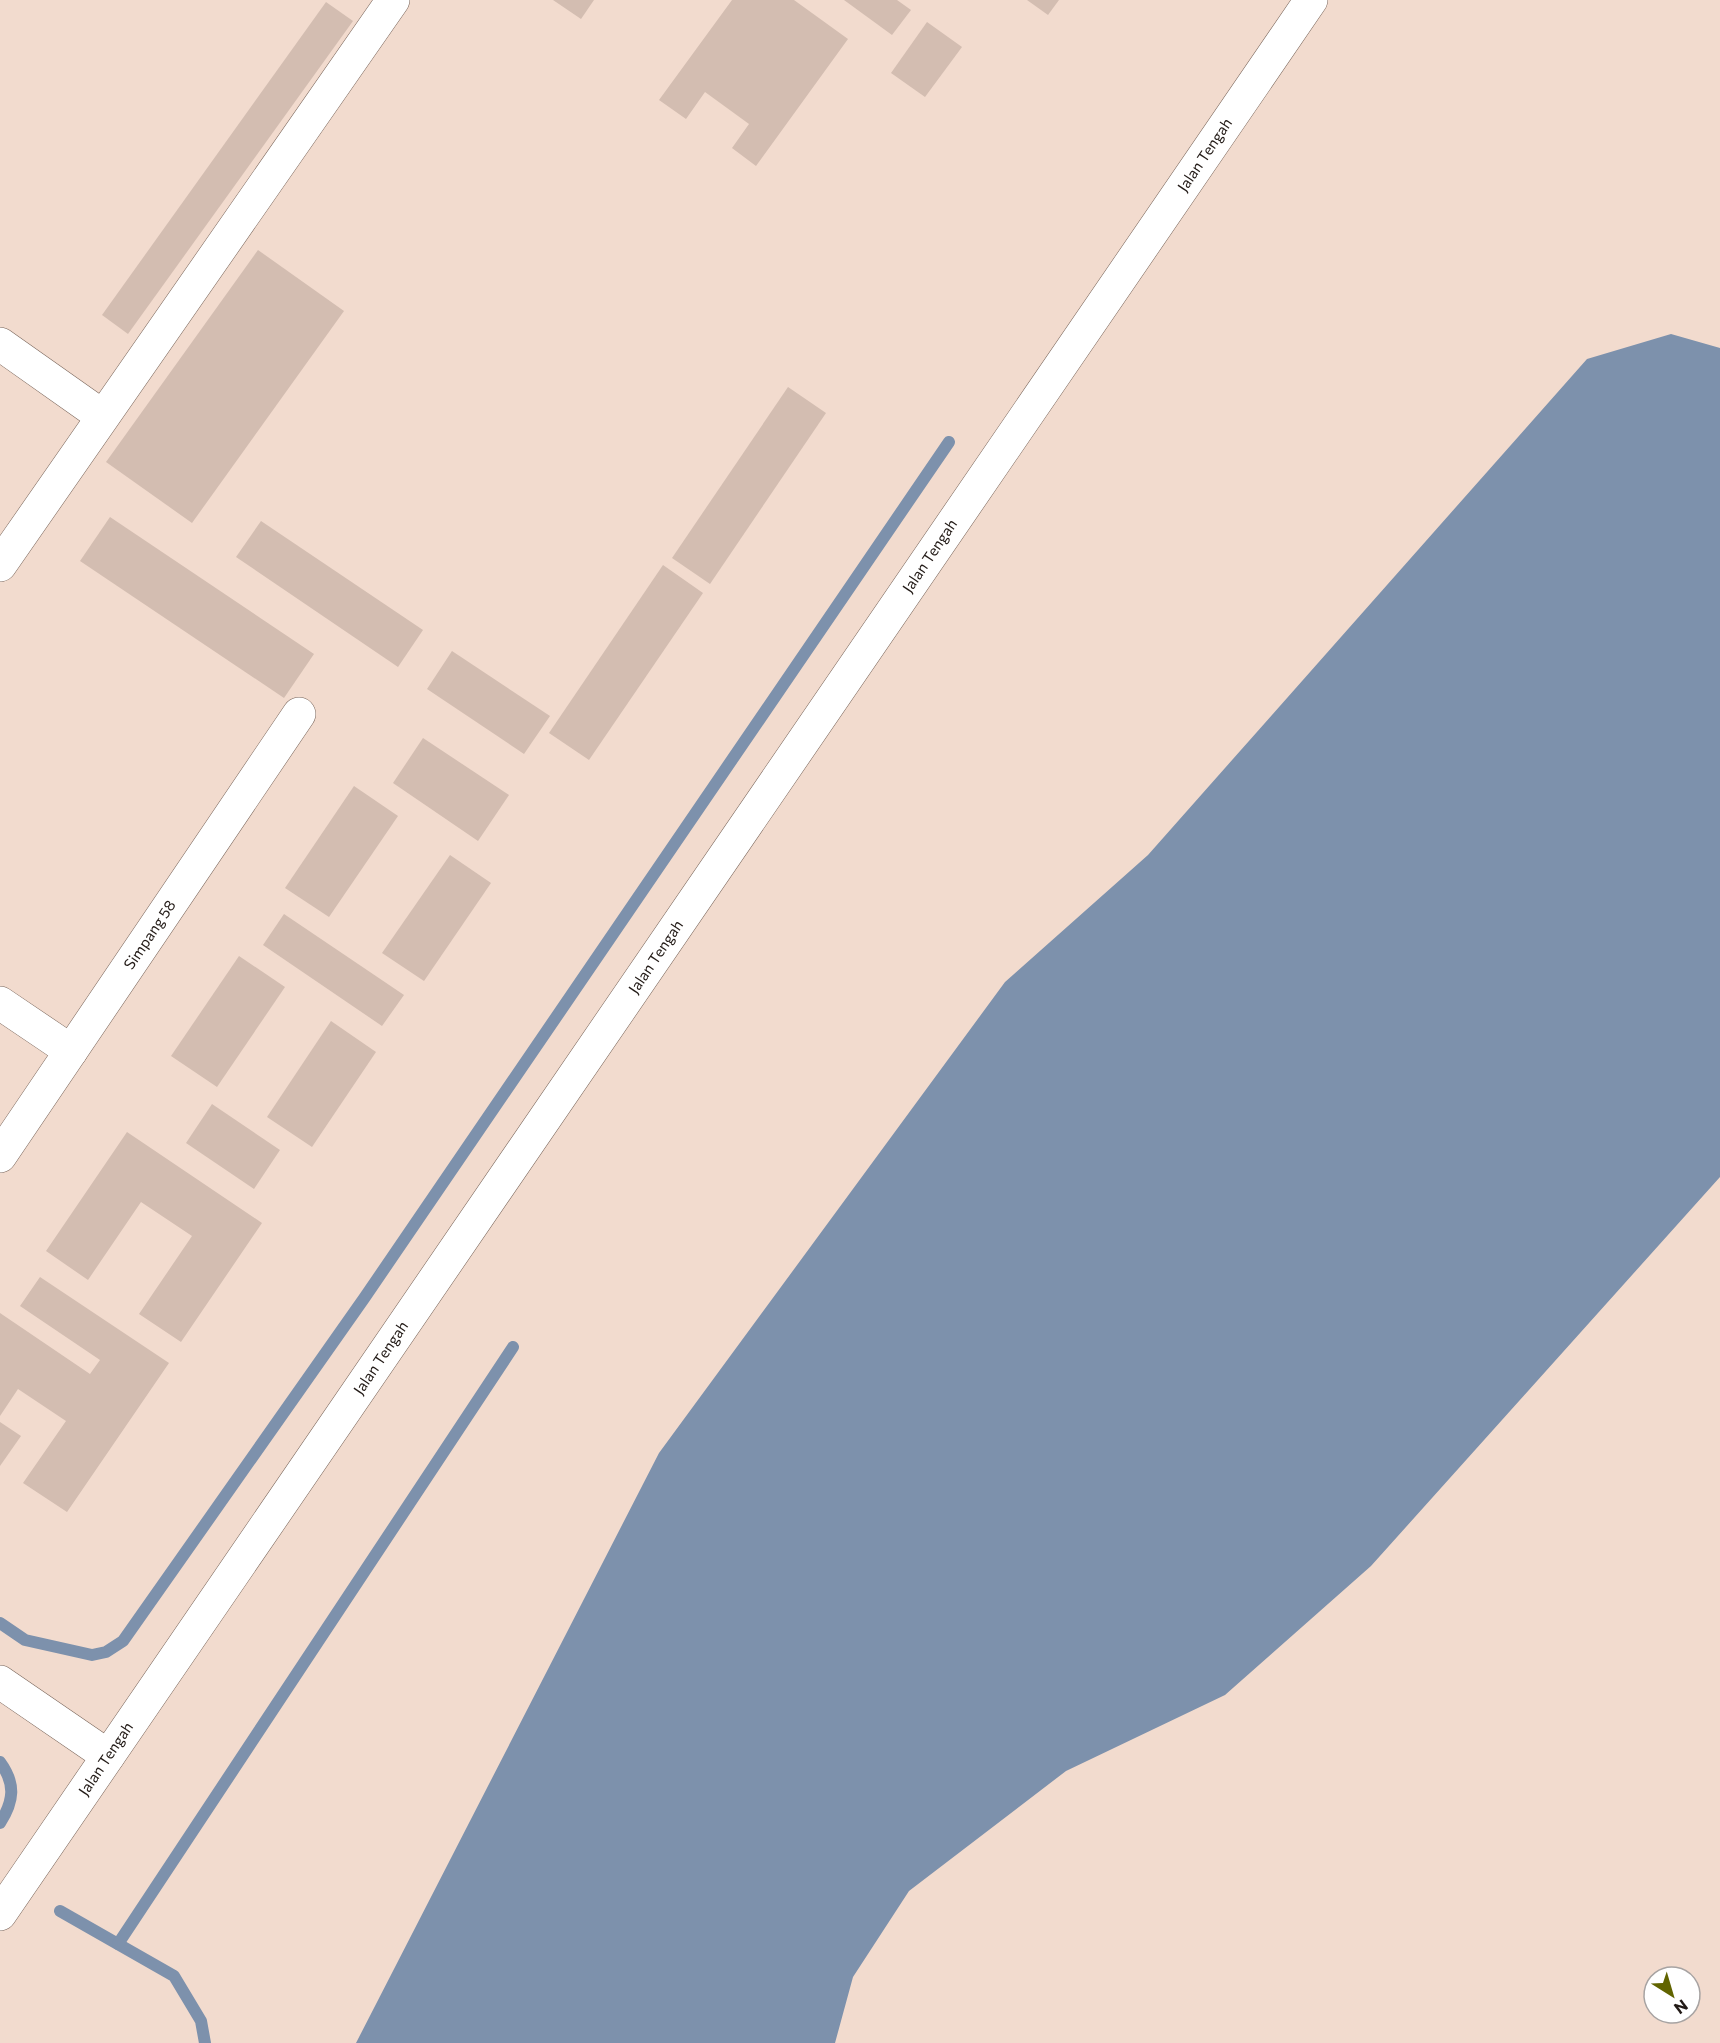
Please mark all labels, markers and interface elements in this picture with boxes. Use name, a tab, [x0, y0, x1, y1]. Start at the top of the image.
street label: Jalan Tengah	[1173, 114, 1235, 195]
street label: Jalan Tengah	[898, 515, 960, 596]
street label: Simpang 58	[119, 896, 179, 973]
street label: Jalan Tengah	[624, 916, 686, 997]
street label: Jalan Tengah	[349, 1317, 411, 1398]
street label: Jalan Tengah	[74, 1718, 136, 1799]
north arrow	[1642, 1965, 1702, 2025]
text: N	[1671, 1996, 1692, 2019]

